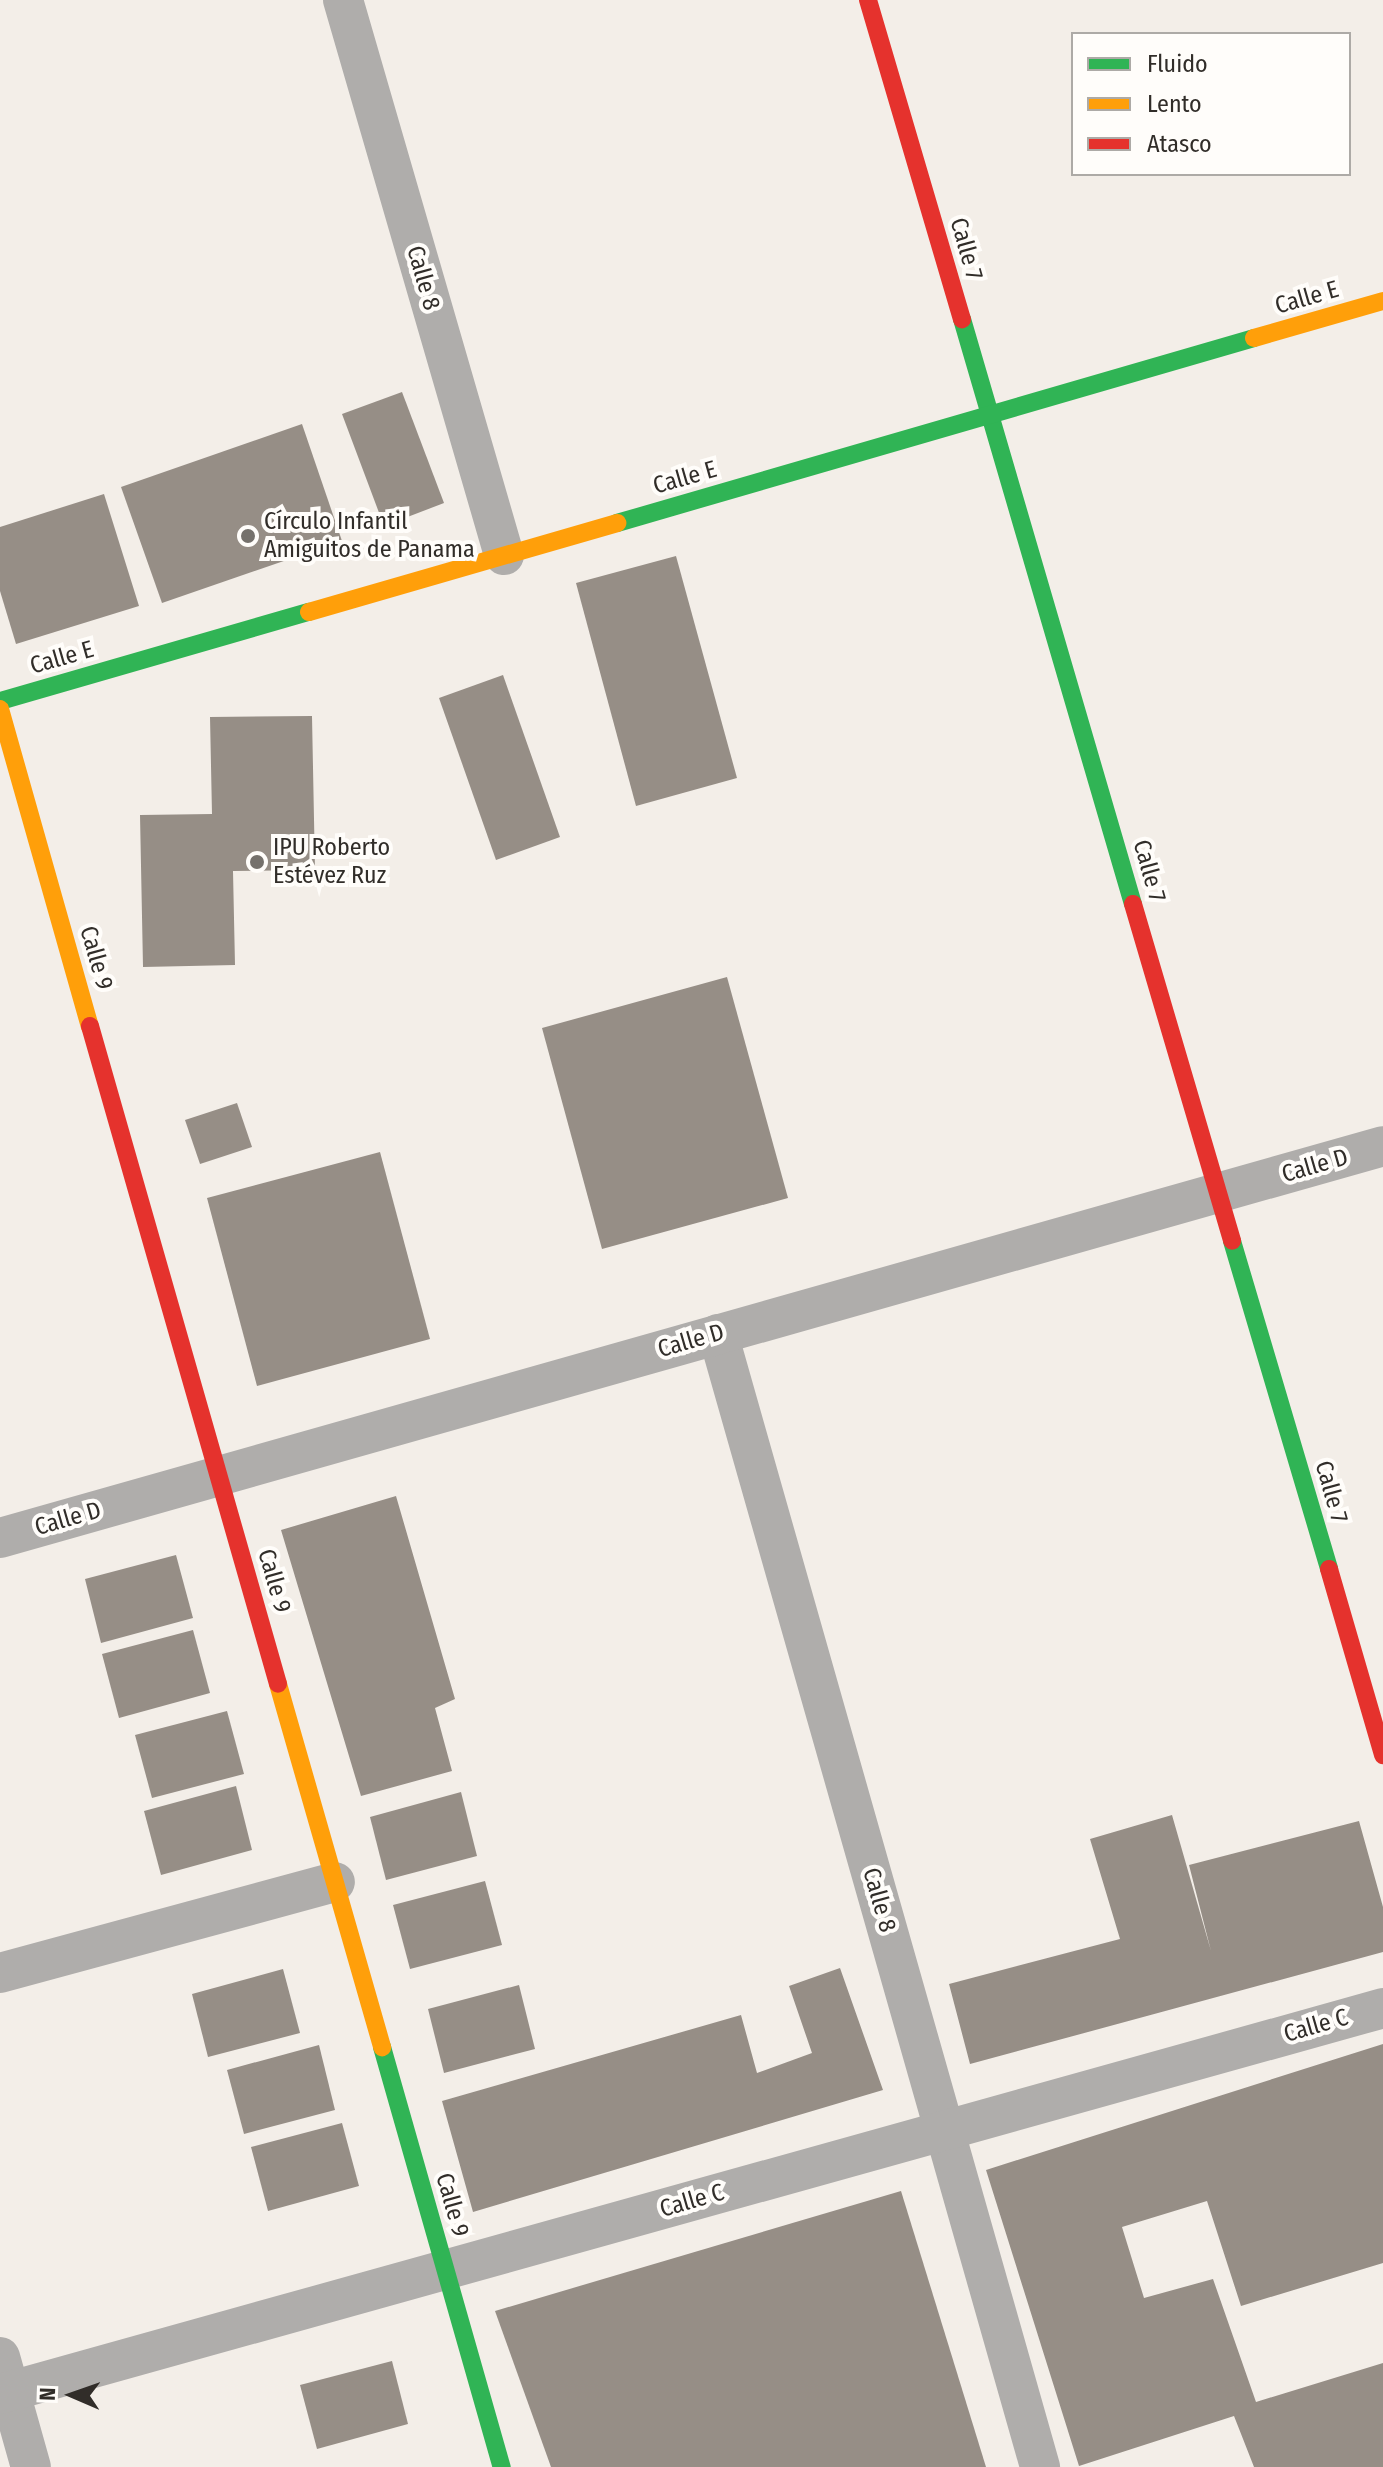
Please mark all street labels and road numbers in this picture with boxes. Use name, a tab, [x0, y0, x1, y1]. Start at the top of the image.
street label: Calle 7	[943, 215, 989, 283]
street label: Calle 8	[400, 243, 446, 313]
street label: Calle E	[1272, 275, 1342, 321]
street label: Calle E	[650, 455, 720, 501]
street label: Calle E	[27, 635, 97, 681]
street label: Calle 7	[1126, 837, 1172, 905]
street label: Calle 9	[73, 923, 119, 993]
street label: Calle D	[1279, 1143, 1351, 1189]
street label: Calle D	[655, 1318, 727, 1364]
street label: Calle 7	[1308, 1458, 1354, 1526]
street label: Calle D	[32, 1496, 104, 1542]
street label: Calle 9	[251, 1546, 297, 1616]
street label: Calle 8	[856, 1865, 902, 1935]
street label: Calle C	[1280, 2003, 1352, 2049]
street label: Calle 9	[429, 2170, 475, 2240]
street label: Calle C	[656, 2178, 728, 2224]

